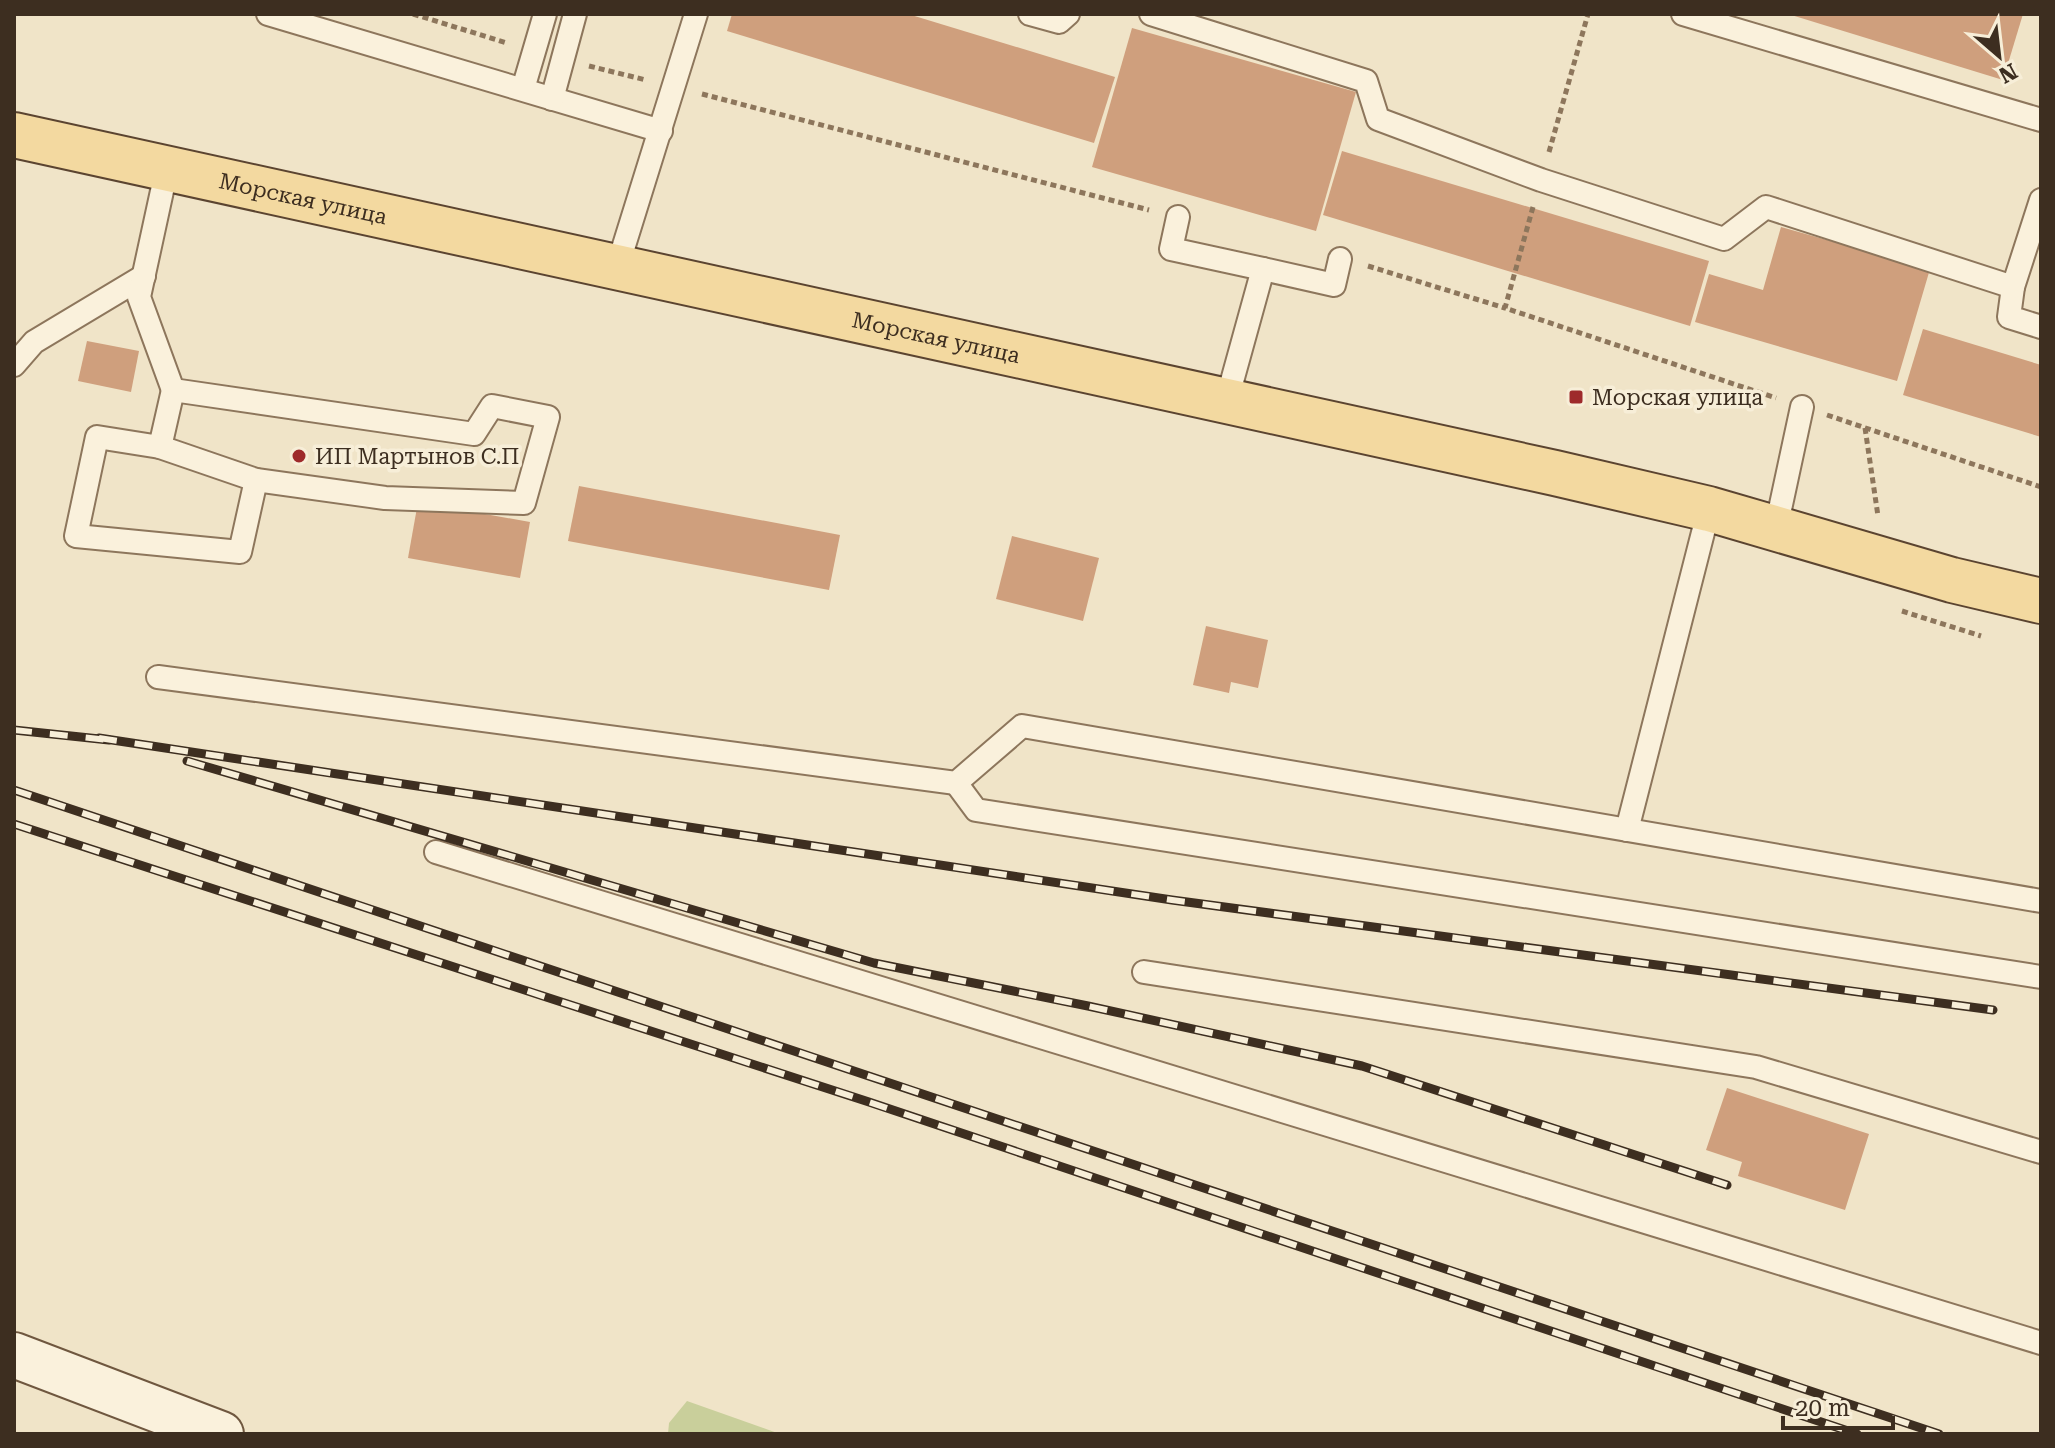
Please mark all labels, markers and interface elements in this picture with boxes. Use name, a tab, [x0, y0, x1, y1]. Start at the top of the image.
north arrow	[1959, 16, 2039, 96]
text: N	[1995, 58, 2022, 88]
street label: Морская улица	[217, 168, 390, 229]
street label: Морская улица	[850, 307, 1023, 368]
place label: Морская улица	[1592, 385, 1763, 410]
marker: Морская улица	[1567, 388, 1585, 406]
place label: ИП Мартынов С.П	[315, 444, 519, 469]
marker: ИП Мартынов С.П	[290, 447, 308, 465]
scale bar	[1783, 1380, 1893, 1430]
text: 20 m	[1795, 1394, 1850, 1422]

